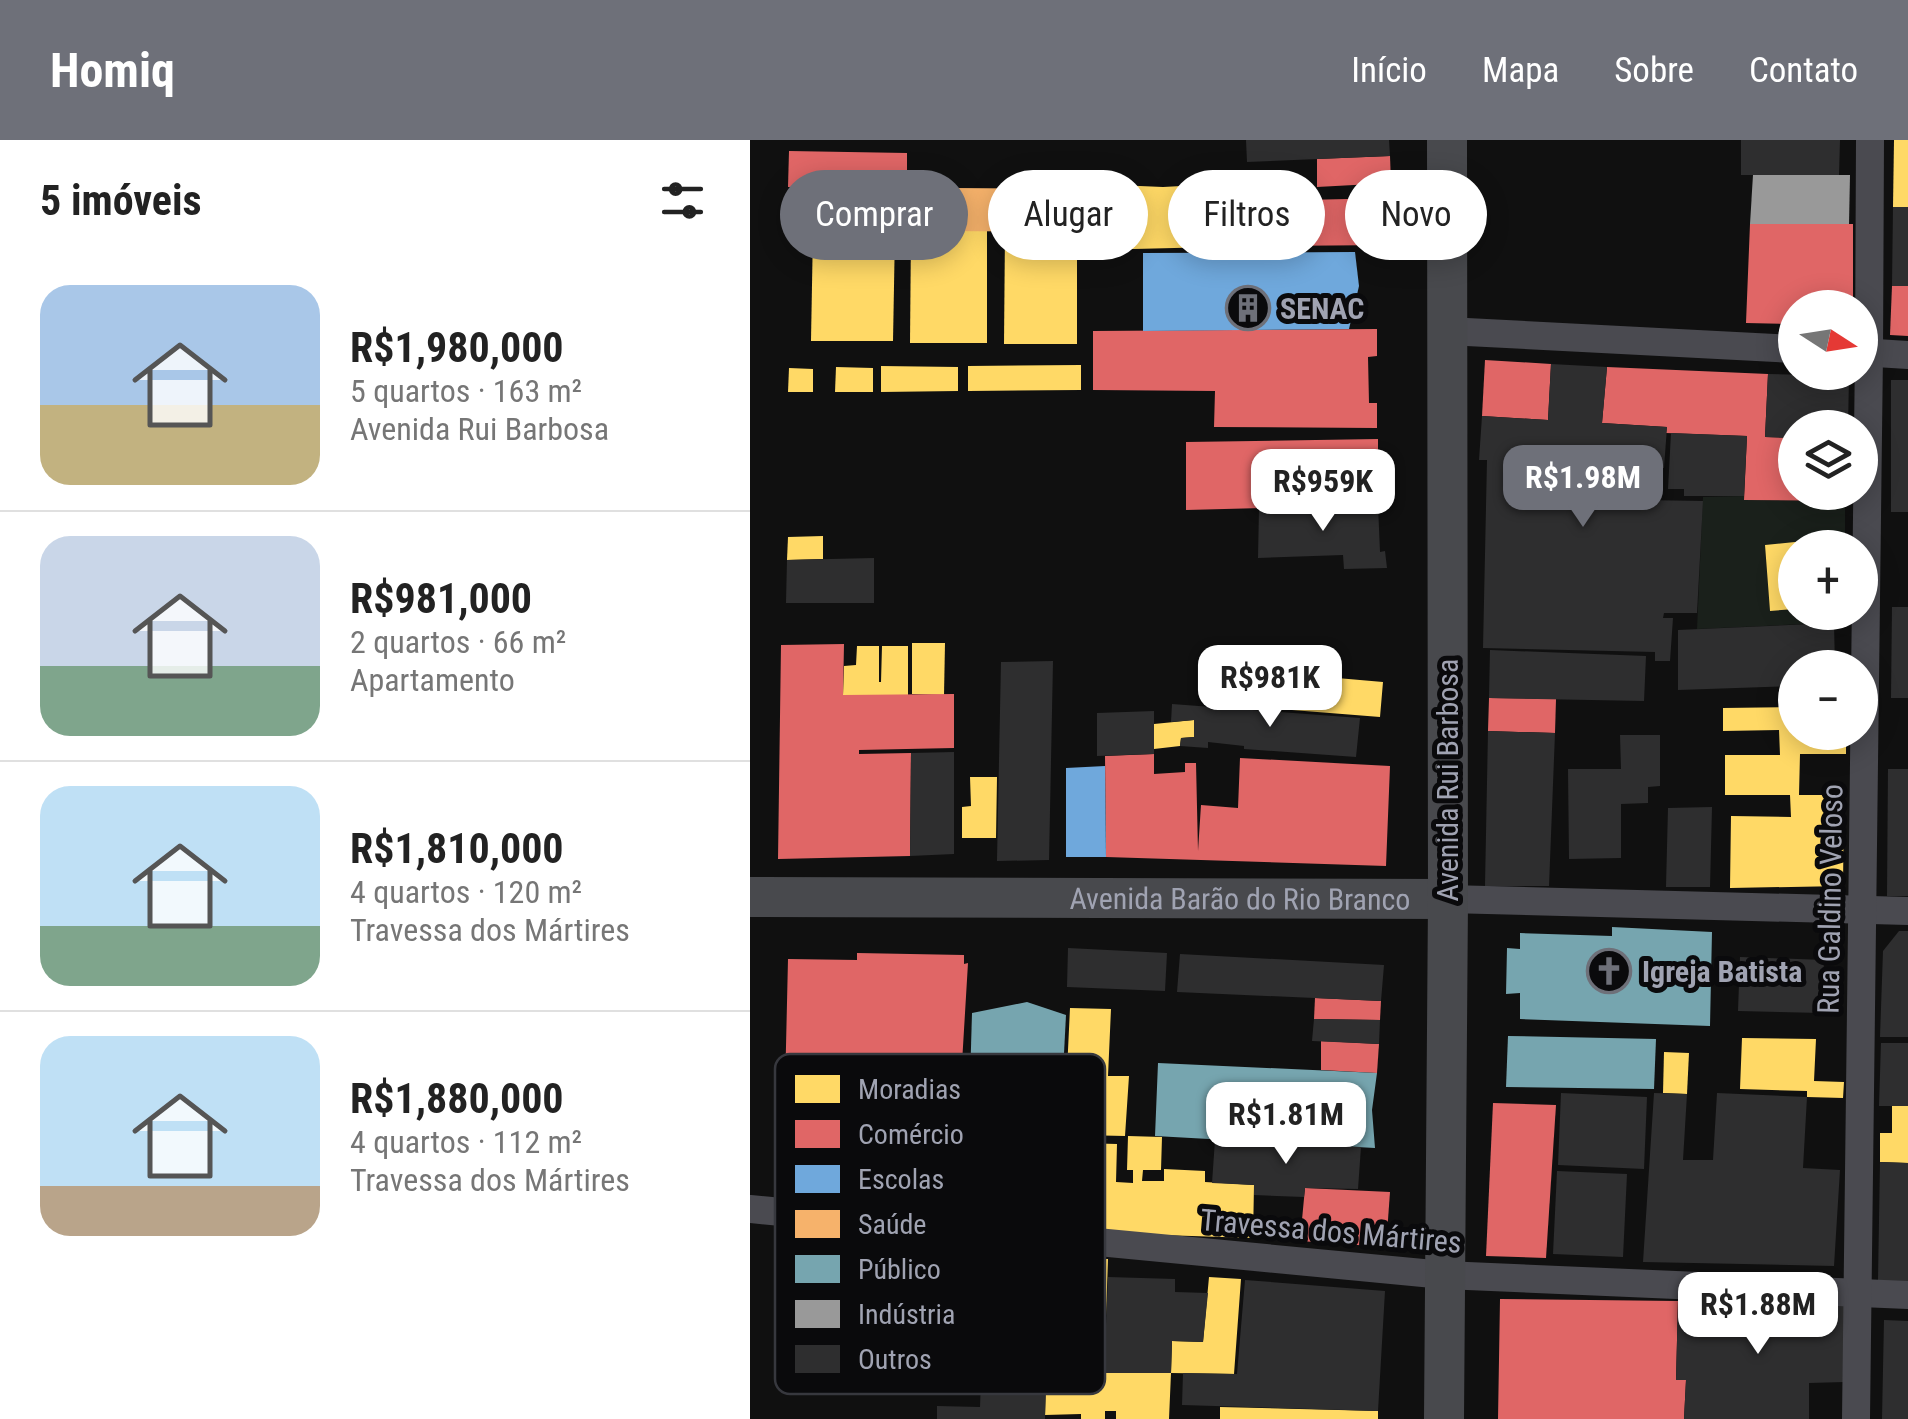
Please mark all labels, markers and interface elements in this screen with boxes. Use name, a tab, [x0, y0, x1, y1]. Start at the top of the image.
text: Homiq	[50, 42, 175, 99]
text: Início	[1351, 50, 1427, 91]
text: Mapa	[1482, 50, 1559, 91]
text: Sobre	[1614, 50, 1694, 91]
text: Contato	[1749, 50, 1858, 91]
chip: Comprar	[780, 170, 968, 260]
chip: Alugar	[988, 170, 1148, 260]
chip: Filtros	[1168, 170, 1325, 260]
chip: Novo	[1345, 170, 1487, 260]
icon: filters	[655, 173, 710, 228]
text: 5 imóveis	[40, 176, 202, 225]
building icon: SENAC	[1225, 285, 1271, 331]
north arrow	[1778, 290, 1878, 390]
map controls	[1778, 290, 1878, 750]
place label: SENAC	[1280, 291, 1364, 326]
text: R$1,980,000	[350, 323, 564, 372]
icon: home	[120, 325, 240, 445]
text: 5 quartos · 163 m²	[350, 372, 582, 410]
text: Avenida Rui Barbosa	[350, 410, 609, 448]
button: layers	[1778, 410, 1878, 510]
pin: R$1.98M	[1491, 445, 1675, 530]
pin: R$959K	[1242, 449, 1404, 534]
text: R$1.98M	[1525, 458, 1641, 496]
text: R$959K	[1273, 462, 1373, 500]
button: +	[1778, 530, 1878, 630]
text: R$981,000	[350, 574, 532, 623]
icon: home	[120, 576, 240, 696]
text: 2 quartos · 66 m²	[350, 623, 566, 661]
pin: R$981K	[1189, 645, 1351, 730]
button: −	[1778, 650, 1878, 750]
text: R$981K	[1220, 658, 1320, 696]
street label: Avenida Rui Barbosa	[1430, 659, 1465, 901]
text: Apartamento	[350, 661, 515, 699]
street label: Rua Galdino Veloso	[1810, 784, 1850, 1014]
text: R$1,810,000	[350, 824, 564, 873]
icon: home	[120, 826, 240, 946]
text: 4 quartos · 120 m²	[350, 873, 582, 911]
street label: Avenida Barão do Rio Branco	[1069, 880, 1411, 916]
text: Travessa dos Mártires	[350, 911, 630, 949]
church icon: Igreja Batista	[1586, 948, 1632, 994]
place label: Igreja Batista	[1642, 954, 1802, 989]
legend	[775, 1054, 1105, 1394]
text: Moradias	[858, 1073, 961, 1106]
text: R$1,880,000	[350, 1074, 564, 1123]
icon: home	[120, 1076, 240, 1196]
pin: R$1.81M	[1194, 1082, 1378, 1167]
text: R$1.81M	[1228, 1095, 1344, 1133]
text: Comércio	[858, 1118, 964, 1151]
text: 4 quartos · 112 m²	[350, 1123, 582, 1161]
text: Travessa dos Mártires	[350, 1161, 630, 1199]
text: Escolas	[858, 1163, 944, 1196]
street label: Travessa dos Mártires	[1199, 1202, 1463, 1260]
text: Saúde	[858, 1208, 926, 1241]
text: Público	[858, 1253, 941, 1286]
pin: R$1.88M	[1666, 1272, 1850, 1357]
text: R$1.88M	[1700, 1285, 1816, 1323]
text: Indústria	[858, 1298, 955, 1331]
text: Outros	[858, 1343, 932, 1376]

